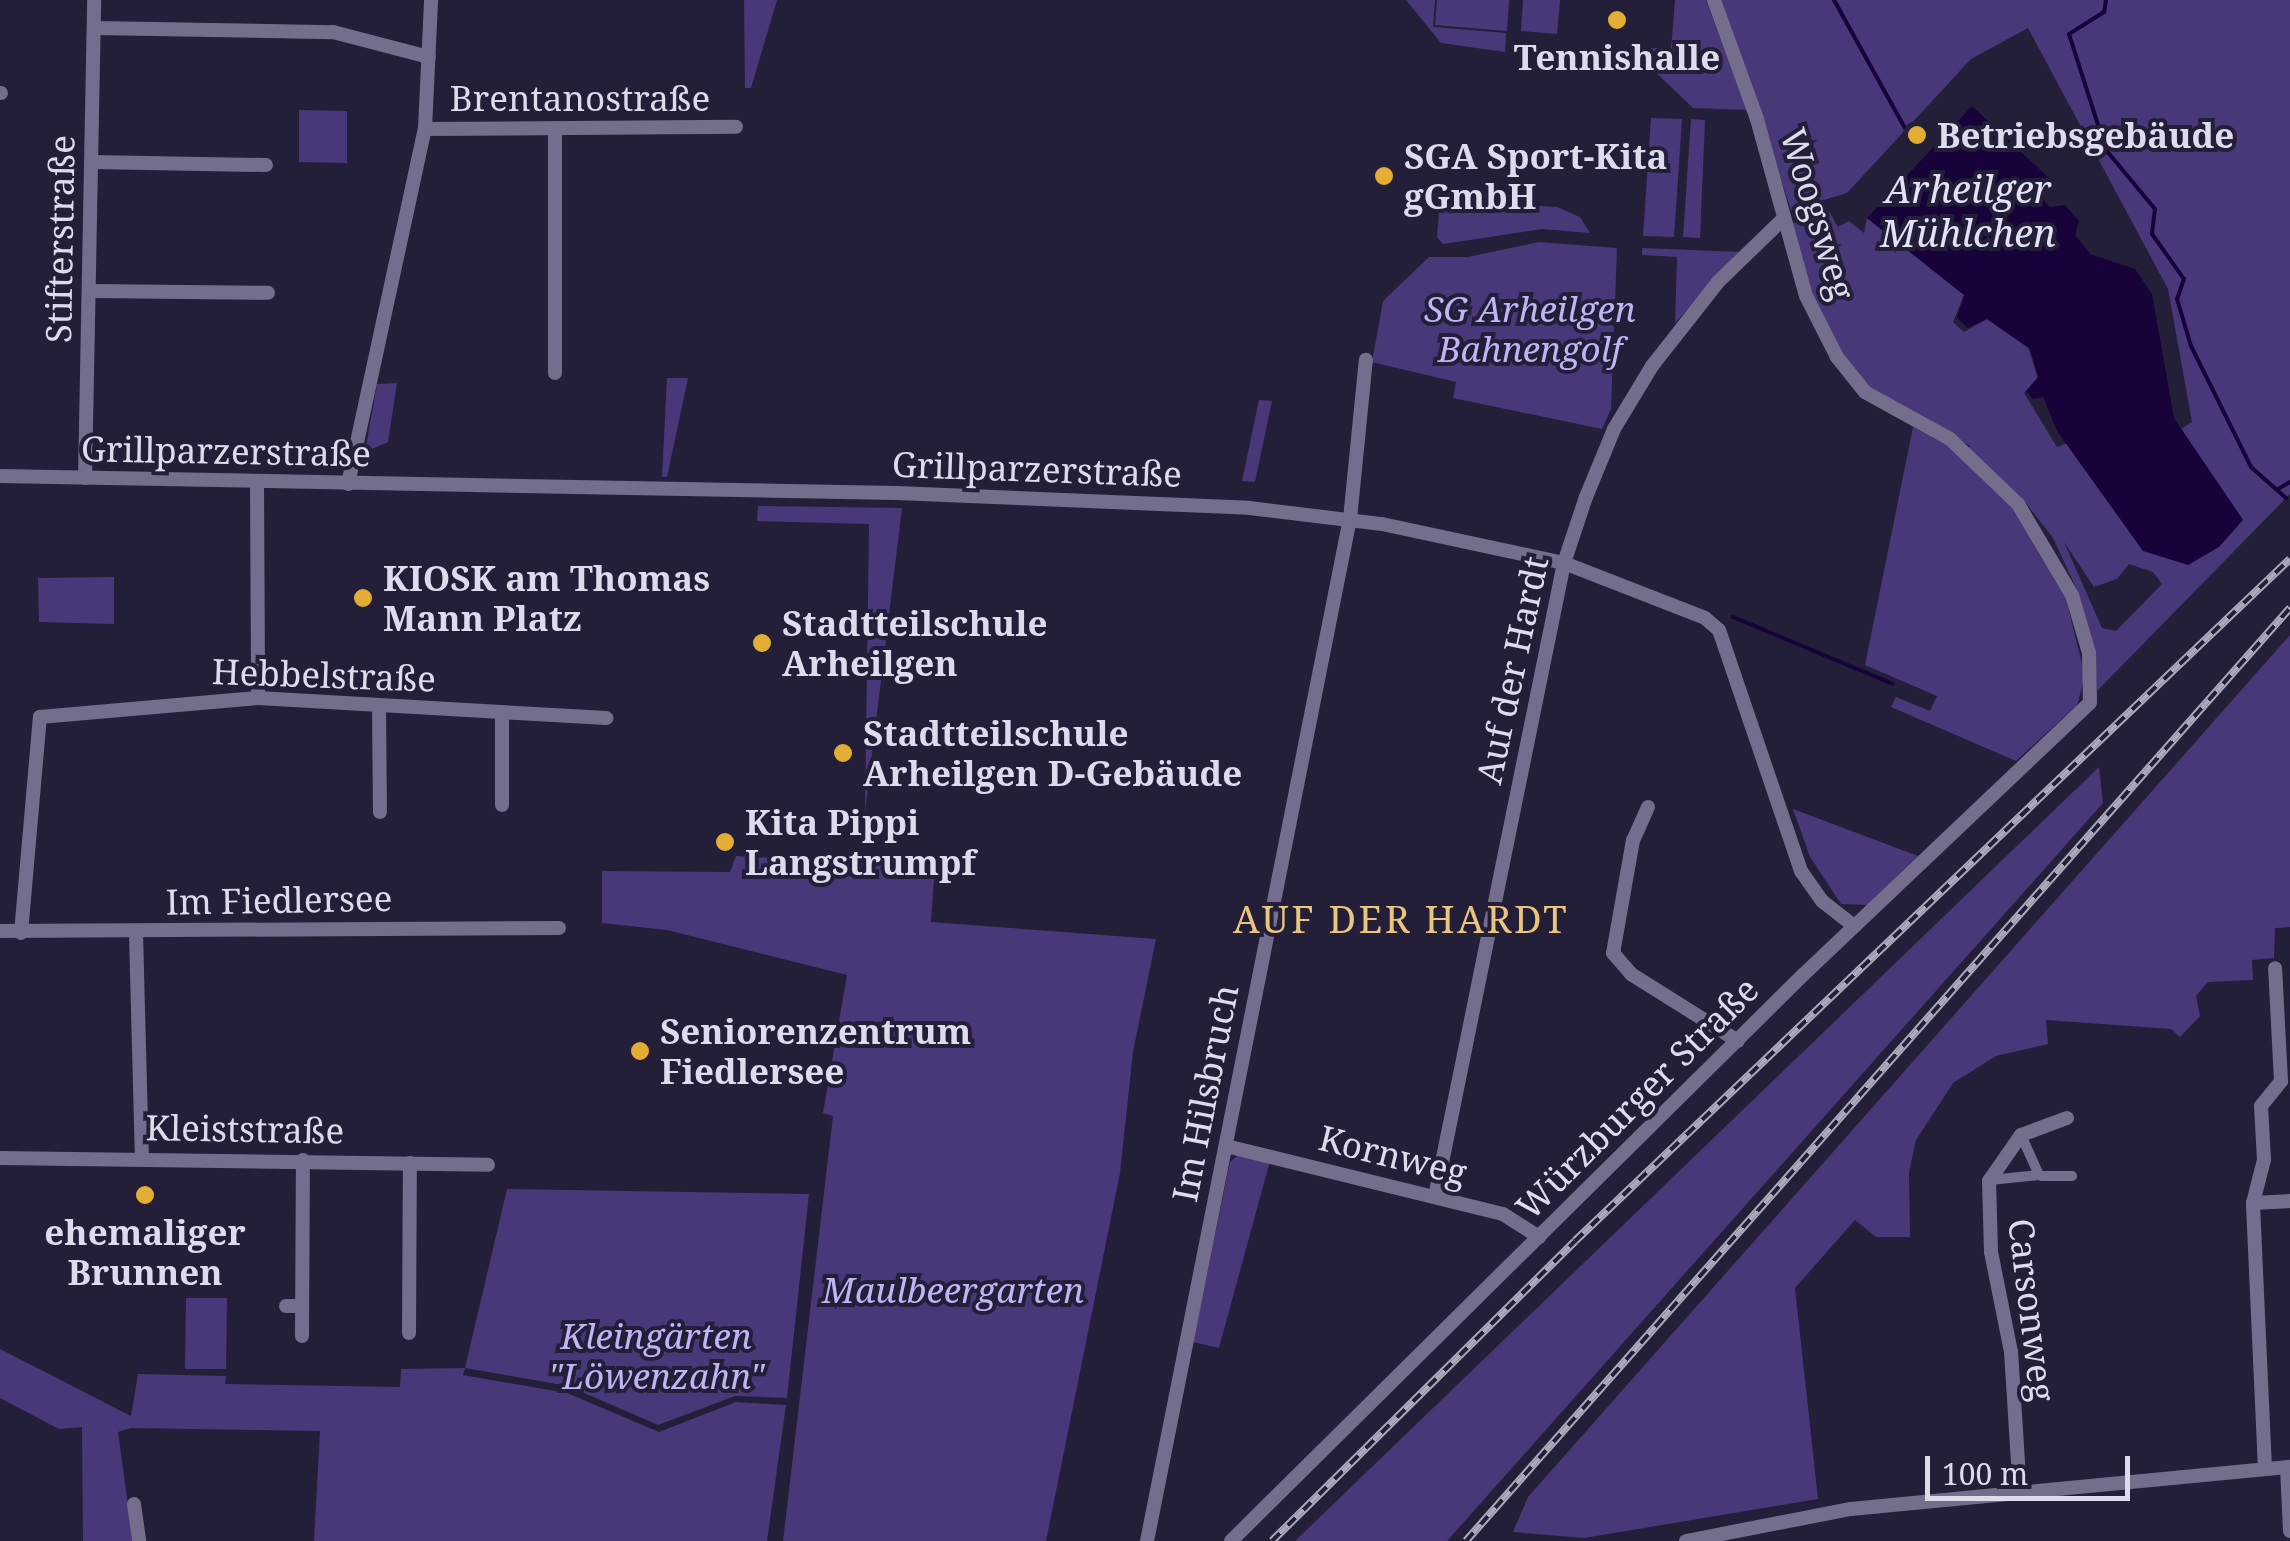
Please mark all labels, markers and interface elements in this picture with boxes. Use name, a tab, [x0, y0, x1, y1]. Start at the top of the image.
marker: Tennishalle	[1606, 9, 1628, 31]
place label: Tennishalle	[1514, 36, 1720, 78]
street label: Brentanostraße	[450, 77, 710, 119]
place label: Betriebsgebäude	[1937, 114, 2234, 156]
street label: Woogsweg	[1772, 123, 1864, 305]
marker: Betriebsgebäude	[1906, 124, 1928, 146]
street label: Stifterstraße	[37, 135, 83, 343]
place label: SGA Sport-Kita gGmbH	[1404, 135, 1668, 217]
marker: SGA Sport-Kita gGmbH	[1373, 165, 1395, 187]
water label: Arheilger Mühlchen	[1880, 166, 2056, 255]
park label: SG Arheilgen Bahnengolf	[1424, 288, 1636, 370]
street label: Grillparzerstraße	[81, 427, 371, 475]
street label: Grillparzerstraße	[891, 443, 1183, 495]
street label: Auf der Hardt	[1467, 552, 1557, 788]
place label: KIOSK am Thomas Mann Platz	[383, 557, 710, 639]
marker: KIOSK am Thomas Mann Platz	[352, 587, 374, 609]
place label: Stadtteilschule Arheilgen	[782, 602, 1047, 684]
marker: Stadtteilschule Arheilgen	[751, 632, 773, 654]
street label: Hebbelstraße	[211, 650, 437, 700]
place label: Stadtteilschule Arheilgen D-Gebäude	[863, 712, 1242, 794]
marker: Stadtteilschule Arheilgen D-Gebäude	[832, 742, 854, 764]
place label: Kita Pippi Langstrumpf	[745, 801, 976, 883]
marker: Kita Pippi Langstrumpf	[714, 831, 736, 853]
street label: Im Fiedlersee	[165, 877, 393, 923]
district label: AUF DER HARDT	[1233, 896, 1569, 942]
street label: Würzburger Straße	[1507, 968, 1767, 1228]
street label: Im Hilsbruch	[1163, 981, 1247, 1205]
place label: Seniorenzentrum Fiedlersee	[660, 1010, 971, 1092]
marker: Seniorenzentrum Fiedlersee	[629, 1040, 651, 1062]
street label: Kleiststraße	[145, 1106, 345, 1152]
street label: Kornweg	[1315, 1116, 1471, 1194]
marker: ehemaliger Brunnen	[134, 1184, 156, 1206]
place label: ehemaliger Brunnen	[44, 1211, 246, 1293]
street label: Carsonweg	[2000, 1216, 2064, 1404]
park label: Maulbeergarten	[822, 1269, 1084, 1311]
park label: Kleingärten "Löwenzahn"	[548, 1315, 764, 1397]
scale bar	[1930, 1436, 2135, 1498]
text: 100 m	[1942, 1453, 2028, 1494]

